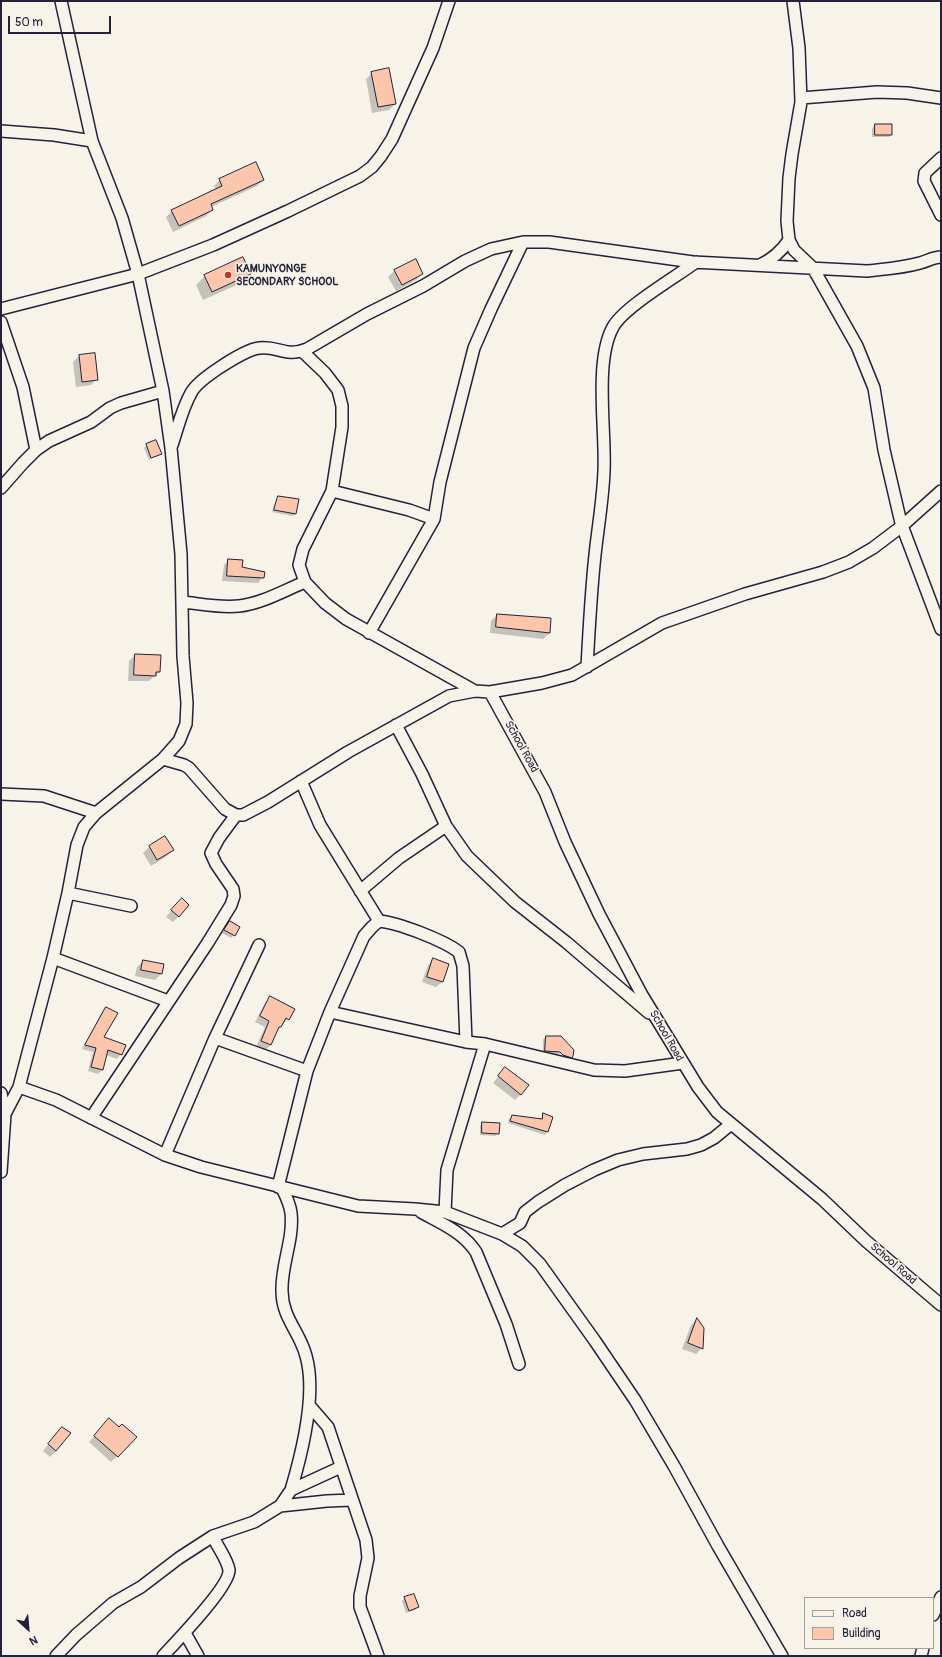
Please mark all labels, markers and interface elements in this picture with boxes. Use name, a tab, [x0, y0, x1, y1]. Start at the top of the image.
scale bar	[10, 8, 113, 34]
text: 50 m	[15, 15, 43, 30]
place label: KAMUNYONGE SECONDARY SCHOOL	[236, 262, 338, 288]
marker: KAMUNYONGE SECONDARY SCHOOL	[223, 270, 233, 280]
street label: School Road	[501, 719, 541, 775]
street label: School Road	[646, 1008, 686, 1064]
street label: School Road	[867, 1240, 919, 1288]
legend	[804, 1597, 934, 1649]
text: Road	[842, 1606, 867, 1621]
north arrow	[8, 1609, 48, 1649]
text: Building	[842, 1626, 881, 1641]
text: N	[27, 1633, 40, 1648]

